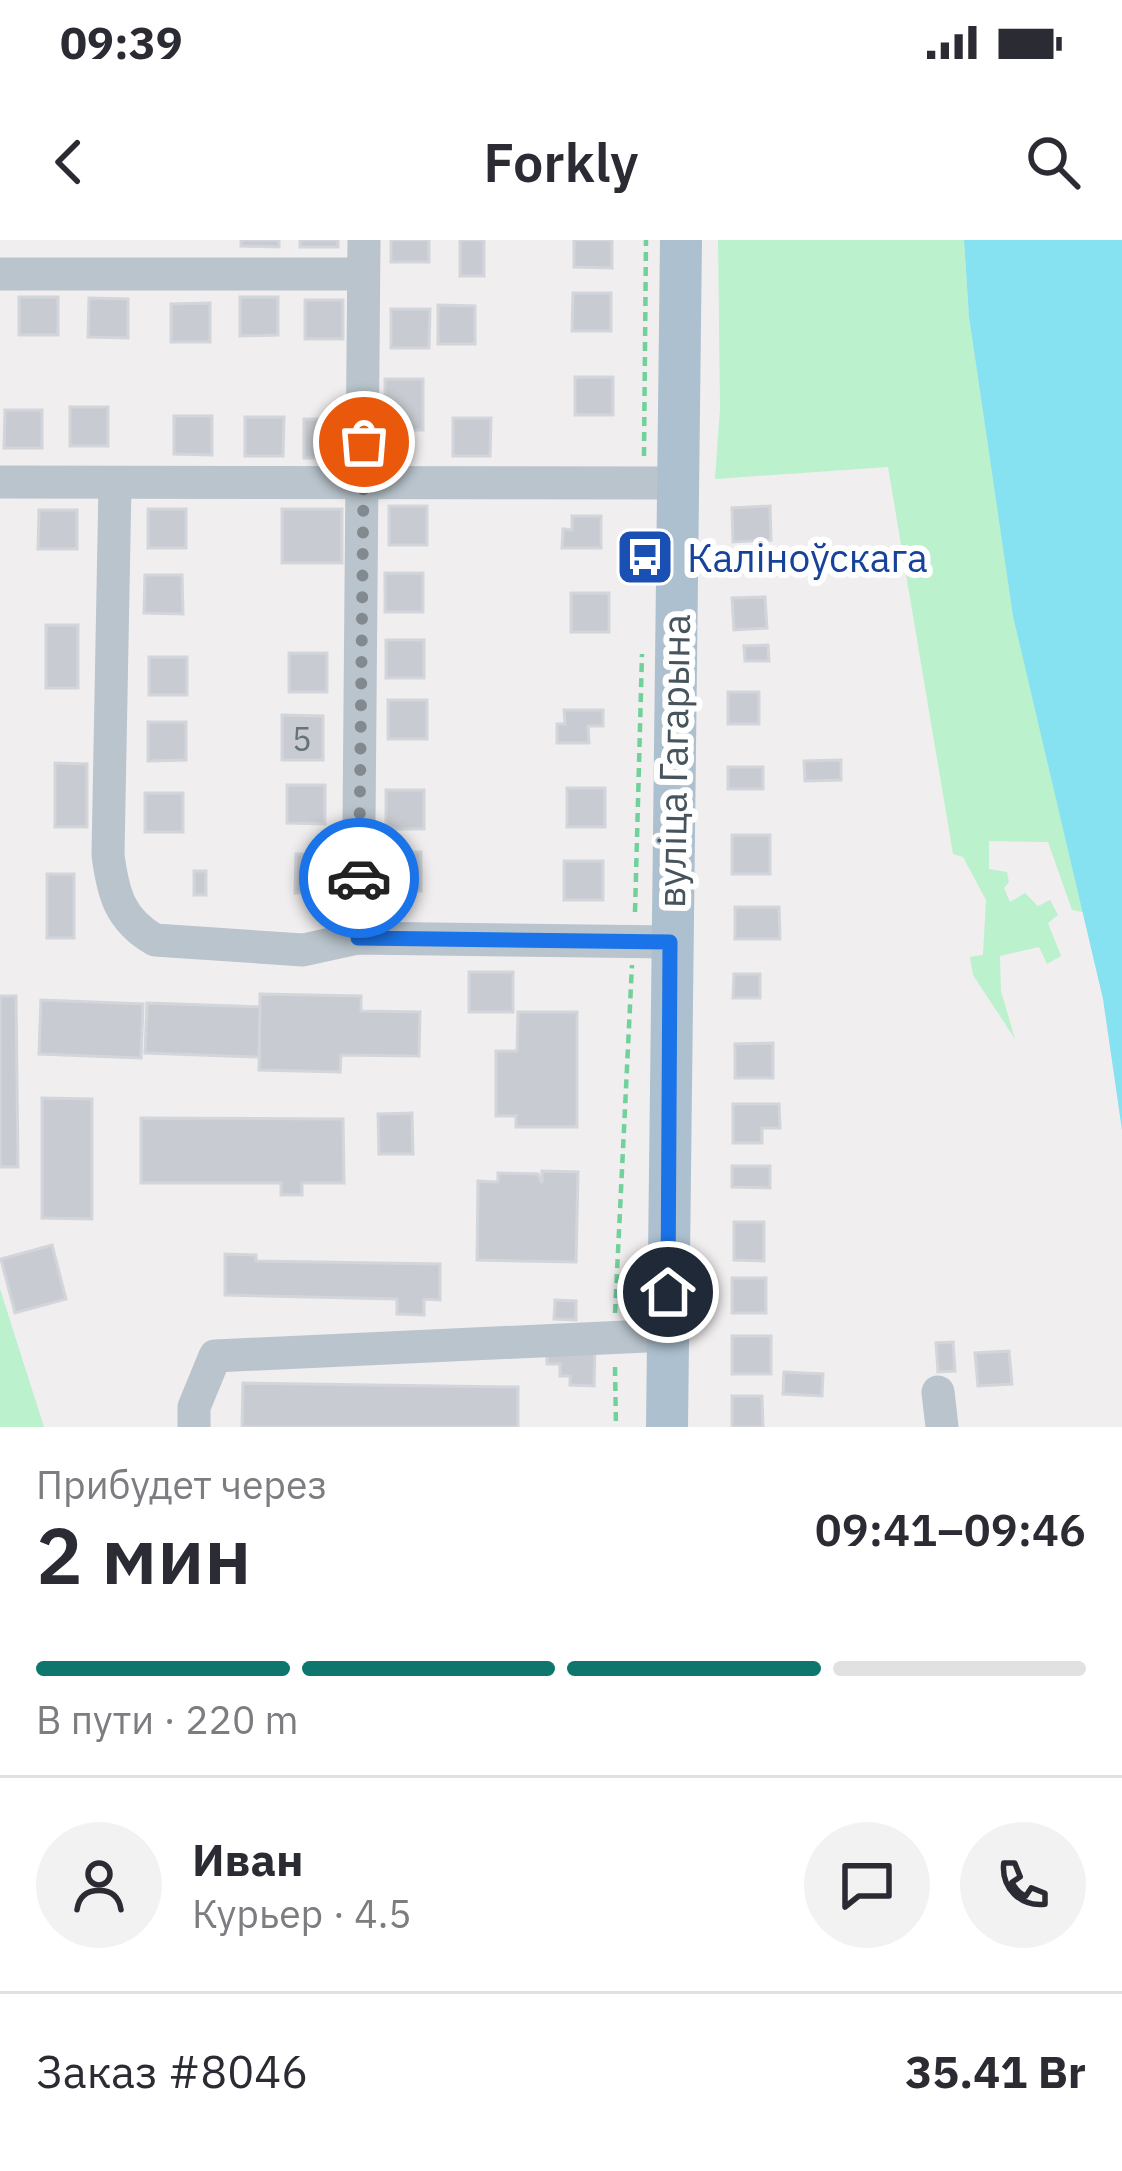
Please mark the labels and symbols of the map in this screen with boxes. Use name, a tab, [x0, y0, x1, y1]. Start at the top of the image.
pin	[313, 391, 415, 493]
bus stop icon: Каліноўскага	[614, 526, 676, 588]
place label: Каліноўскага	[687, 532, 928, 583]
street label: вуліца Гагарына	[645, 613, 701, 909]
house number: 5	[292, 717, 312, 760]
courier	[299, 818, 419, 938]
pin	[617, 1241, 719, 1343]

